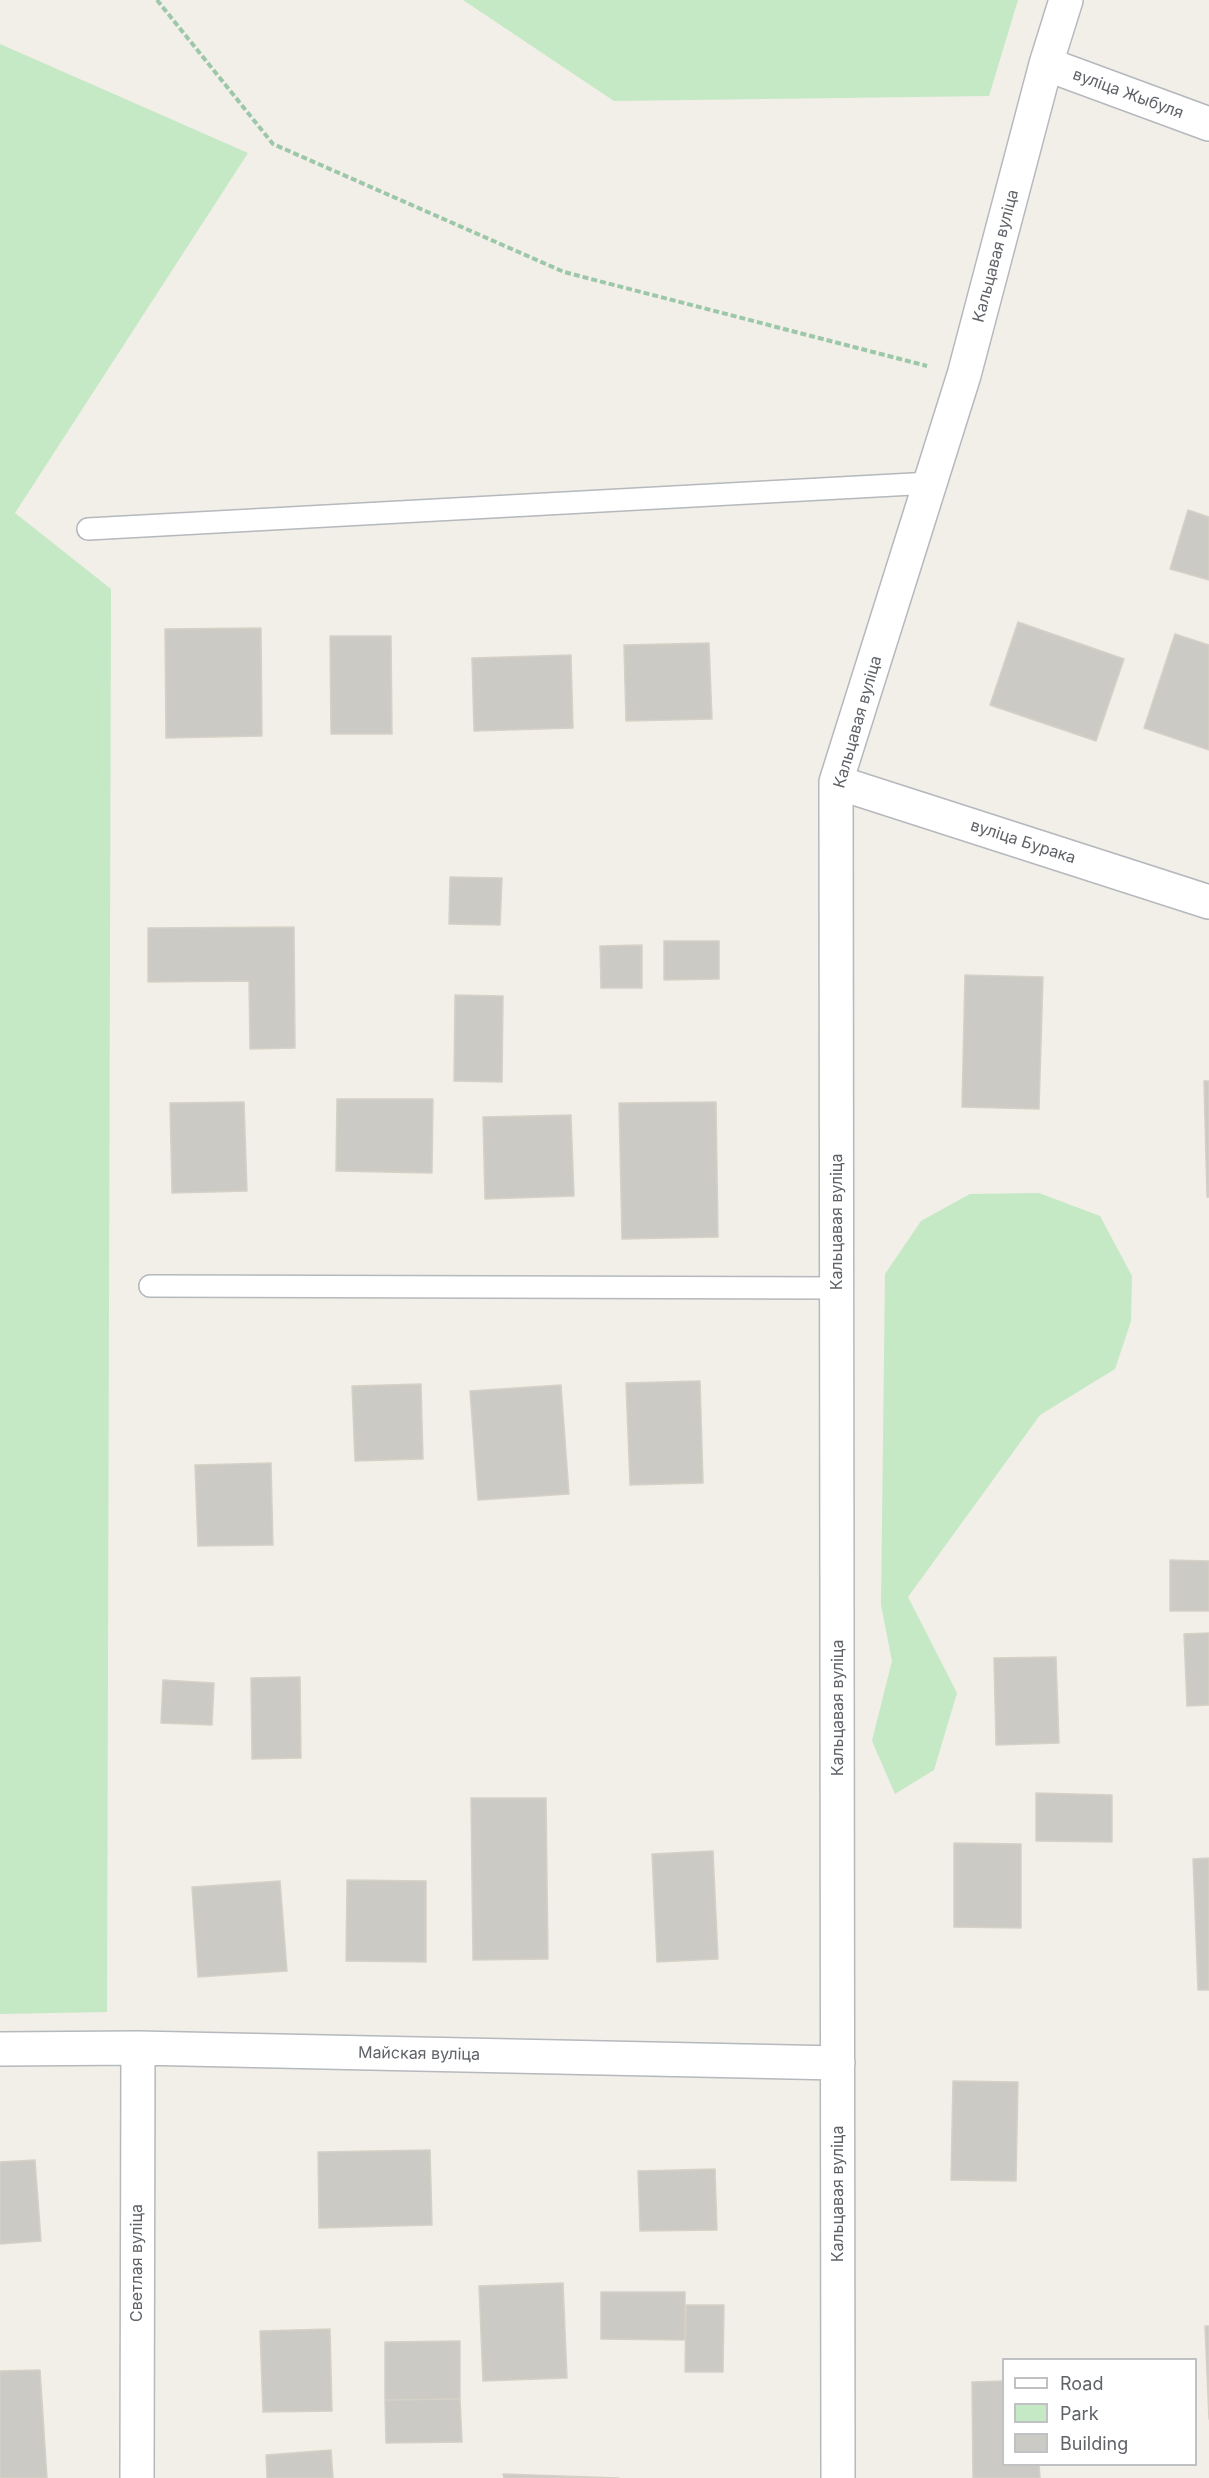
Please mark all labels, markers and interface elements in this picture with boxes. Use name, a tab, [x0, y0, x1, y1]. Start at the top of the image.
street label: вуліца Жыбуля	[1070, 65, 1186, 123]
street label: Кальцавая вуліца	[969, 187, 1023, 325]
street label: Кальцавая вуліца	[830, 654, 886, 790]
street label: вуліца Бурака	[968, 816, 1078, 868]
street label: Кальцавая вуліца	[827, 1154, 847, 1290]
street label: Кальцавая вуліца	[828, 1640, 848, 1776]
street label: Майская вуліца	[358, 2043, 480, 2065]
street label: Кальцавая вуліца	[828, 2126, 848, 2262]
street label: Светлая вуліца	[127, 2204, 147, 2322]
legend	[1002, 2358, 1197, 2466]
text: Road	[1060, 2373, 1103, 2394]
text: Park	[1060, 2403, 1099, 2424]
text: Building	[1060, 2433, 1128, 2454]

